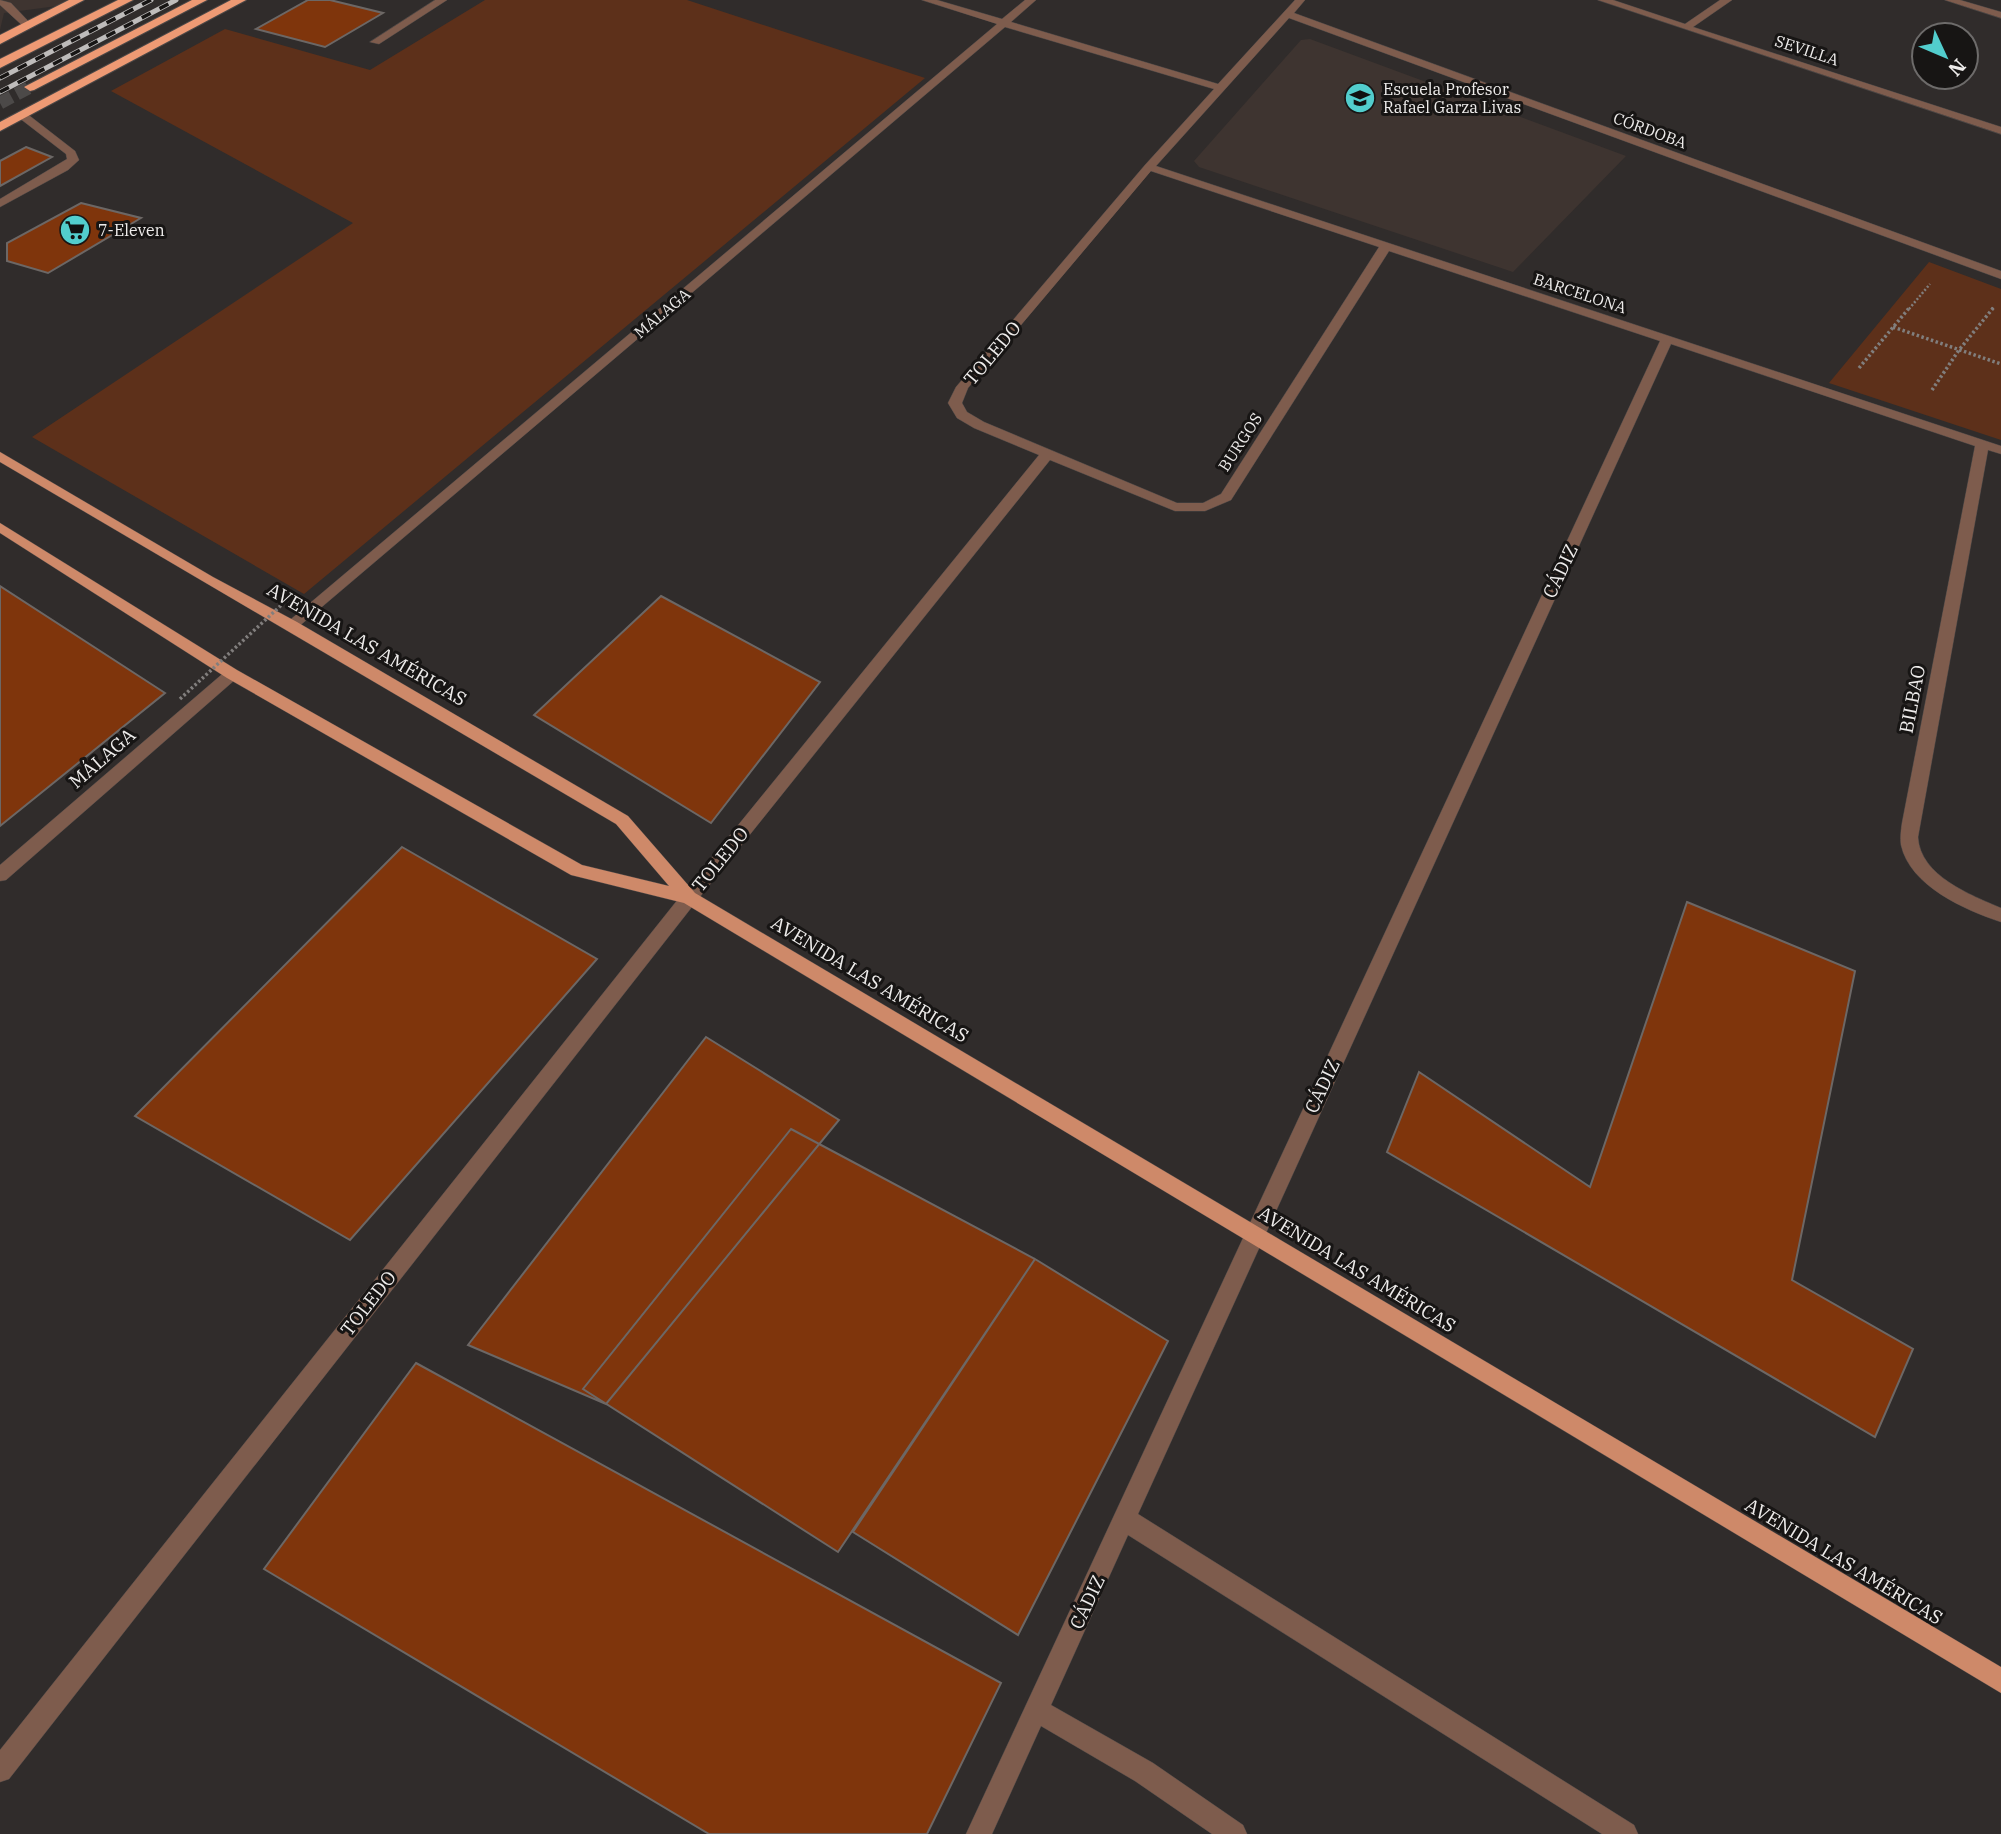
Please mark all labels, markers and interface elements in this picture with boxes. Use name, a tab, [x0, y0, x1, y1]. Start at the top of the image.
north arrow	[1910, 21, 1980, 91]
street label: SEVILLA	[1773, 30, 1841, 70]
text: N	[1943, 54, 1971, 82]
place label: Escuela Profesor Rafael Garza Livas	[1383, 79, 1521, 117]
school or university icon: Escuela Profesor Rafael Garza Livas	[1343, 81, 1377, 115]
street label: CÓRDOBA	[1611, 107, 1690, 153]
supermarket icon: 7-Eleven	[58, 213, 92, 247]
place label: 7-Eleven	[98, 220, 165, 240]
street label: BARCELONA	[1531, 269, 1629, 317]
street label: MÁLAGA	[629, 283, 694, 342]
street label: TOLEDO	[958, 316, 1026, 390]
street label: BURGOS	[1214, 409, 1266, 475]
street label: CÁDIZ	[1537, 540, 1583, 602]
street label: AVENIDA LAS AMÉRICAS	[263, 577, 471, 711]
street label: BILBAO	[1894, 663, 1930, 735]
street label: MÁLAGA	[64, 723, 140, 793]
street label: TOLEDO	[687, 822, 753, 896]
street label: AVENIDA LAS AMÉRICAS	[767, 910, 973, 1048]
street label: CÁDIZ	[1299, 1055, 1345, 1117]
street label: AVENIDA LAS AMÉRICAS	[1254, 1200, 1460, 1338]
street label: TOLEDO	[335, 1265, 401, 1341]
street label: AVENIDA LAS AMÉRICAS	[1741, 1492, 1947, 1630]
street label: CÁDIZ	[1064, 1571, 1110, 1633]

